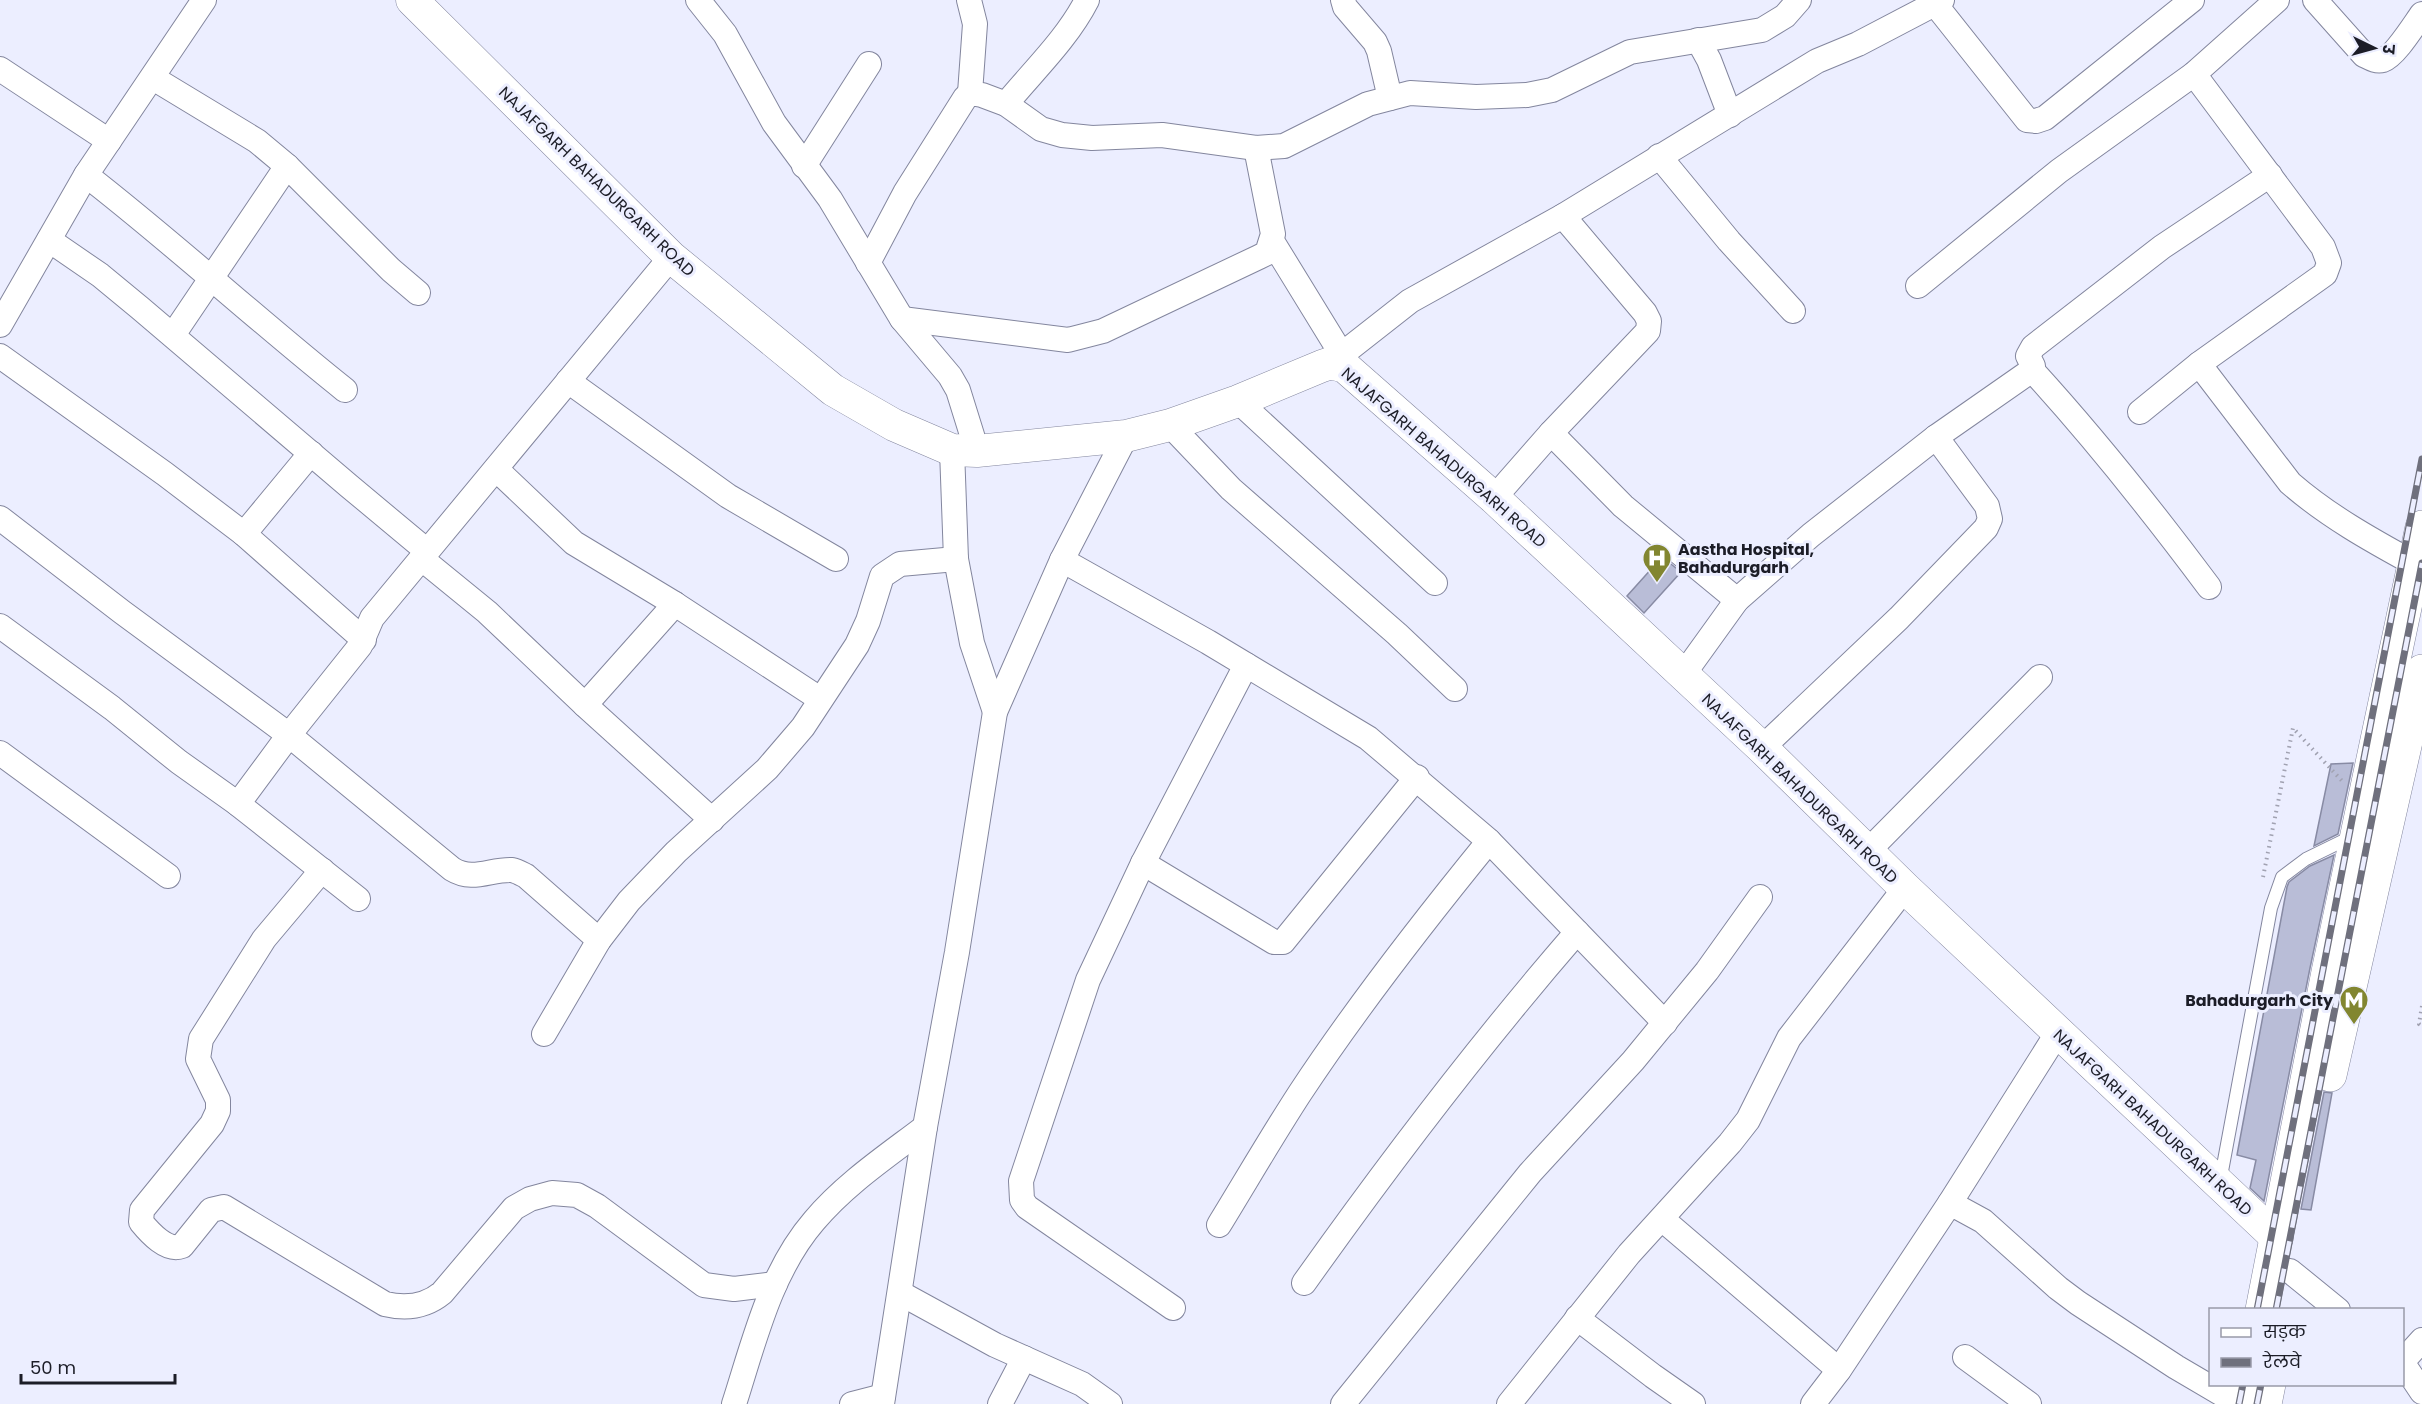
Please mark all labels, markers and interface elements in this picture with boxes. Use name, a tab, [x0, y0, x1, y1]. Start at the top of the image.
north arrow	[2344, 18, 2404, 78]
text: उ	[2377, 43, 2400, 56]
street label: NAJAFGARH BAHADURGARH ROAD	[493, 81, 700, 282]
street label: NAJAFGARH BAHADURGARH ROAD	[1336, 362, 1551, 553]
place label: Aastha Hospital, Bahadurgarh	[1678, 538, 1814, 579]
hospital icon: Aastha Hospital, Bahadurgarh	[1641, 542, 1673, 584]
street label: NAJAFGARH BAHADURGARH ROAD	[1696, 688, 1903, 889]
metro station icon: Bahadurgarh City	[2338, 984, 2370, 1026]
place label: Bahadurgarh City	[2185, 989, 2334, 1012]
street label: NAJAFGARH BAHADURGARH ROAD	[2048, 1024, 2257, 1221]
legend	[2209, 1308, 2404, 1386]
text: सड़क	[2262, 1319, 2307, 1344]
scale bar	[21, 1347, 176, 1385]
text: रेलवे	[2262, 1349, 2302, 1374]
text: 50 m	[30, 1355, 76, 1380]

